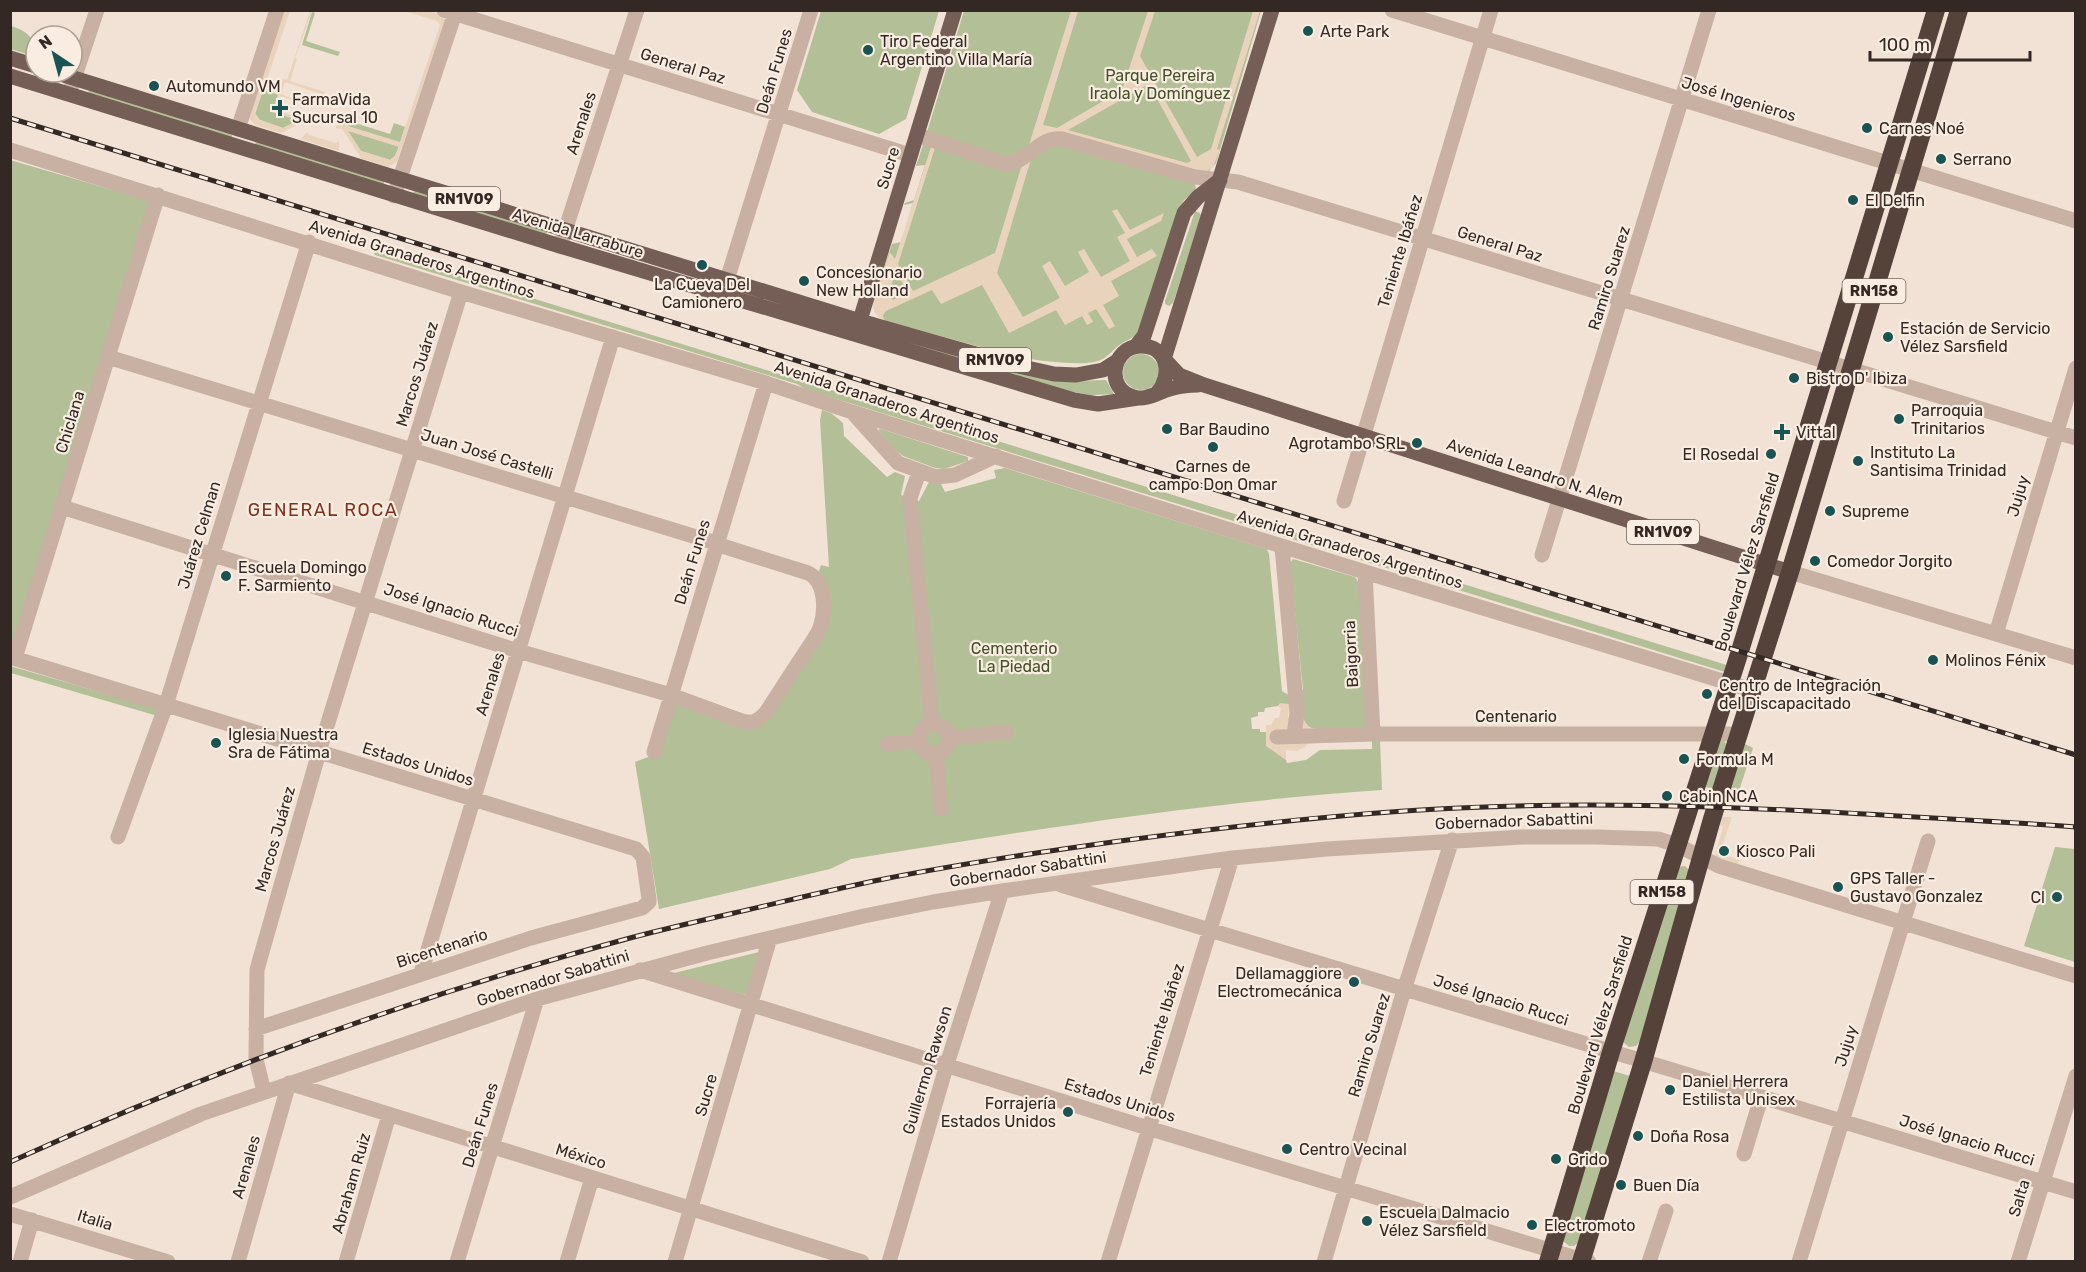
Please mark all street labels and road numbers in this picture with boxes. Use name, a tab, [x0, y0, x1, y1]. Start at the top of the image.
street label: Deán Funes	[752, 26, 796, 116]
street label: General Paz	[638, 44, 728, 88]
street label: José Ingenieros	[1679, 73, 1799, 125]
street label: Arenales	[562, 89, 600, 157]
street label: Sucre	[873, 144, 903, 191]
road number: RN1V09	[428, 187, 500, 211]
street label: Teniente Ibáñez	[1374, 192, 1426, 310]
street label: Avenida Larrabure	[510, 204, 646, 262]
street label: Avenida Granaderos Argentinos	[307, 216, 537, 302]
street label: General Paz	[1455, 222, 1545, 266]
street label: Ramiro Suarez	[1584, 224, 1634, 332]
road number: RN158	[1842, 279, 1906, 303]
street label: Marcos Juárez	[392, 319, 442, 429]
road number: RN1V09	[959, 348, 1031, 372]
street label: Avenida Granaderos Argentinos	[772, 357, 1002, 447]
street label: Chiclana	[52, 388, 88, 456]
street label: Juan José Castelli	[419, 425, 555, 483]
street label: Avenida Leandro N. Alem	[1444, 434, 1626, 510]
street label: Boulevard Vélez Sarsfield	[1711, 470, 1783, 654]
street label: Jujuy	[2003, 473, 2033, 519]
street label: Juárez Celman	[174, 479, 224, 591]
street label: Avenida Granaderos Argentinos	[1235, 506, 1465, 592]
street label: Deán Funes	[670, 517, 714, 607]
road number: RN1V09	[1627, 520, 1699, 544]
street label: José Ignacio Rucci	[381, 579, 521, 641]
street label: Baigorria	[1340, 620, 1362, 688]
street label: Arenales	[471, 650, 509, 718]
street label: Centenario	[1475, 707, 1557, 726]
street label: Estados Unidos	[360, 738, 476, 790]
street label: Marcos Juárez	[251, 784, 299, 894]
street label: Gobernador Sabattini	[1434, 809, 1594, 833]
street label: Gobernador Sabattini	[948, 847, 1108, 891]
road number: RN158	[1630, 880, 1694, 904]
street label: Bicentenario	[394, 924, 490, 972]
street label: Boulevard Vélez Sarsfield	[1564, 933, 1636, 1117]
street label: Gobernador Sabattini	[474, 946, 632, 1010]
street label: Teniente Ibáñez	[1136, 961, 1188, 1079]
street label: José Ignacio Rucci	[1431, 970, 1571, 1030]
street label: Ramiro Suarez	[1344, 991, 1394, 1099]
street label: Guillermo Rawson	[898, 1003, 956, 1137]
street label: Jujuy	[1831, 1023, 1861, 1069]
street label: Sucre	[691, 1072, 721, 1118]
street label: Estados Unidos	[1062, 1074, 1178, 1126]
street label: Deán Funes	[458, 1080, 502, 1170]
street label: José Ignacio Rucci	[1897, 1110, 2037, 1170]
street label: Abraham Ruiz	[328, 1130, 374, 1236]
street label: Arenales	[228, 1133, 264, 1201]
street label: México	[553, 1139, 609, 1173]
street label: Salta	[2004, 1177, 2034, 1219]
street label: Italia	[75, 1206, 115, 1234]

